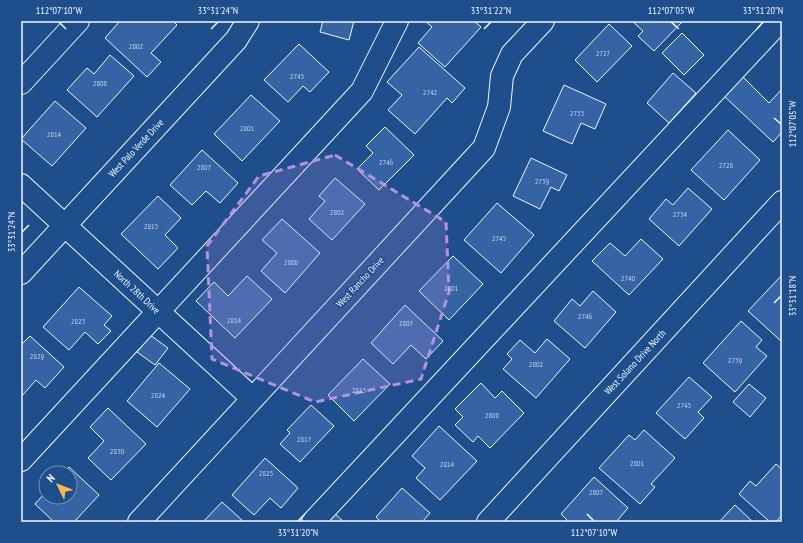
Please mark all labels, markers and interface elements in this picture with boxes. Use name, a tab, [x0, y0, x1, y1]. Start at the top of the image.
text: 112°07'10"W	[36, 4, 83, 17]
text: 33°31'24"N	[198, 4, 238, 17]
text: 33°31'22"N	[471, 4, 511, 17]
text: 112°07'05"W	[648, 4, 695, 17]
text: 33°31'20"N	[743, 4, 783, 17]
house number: 2802	[129, 41, 144, 51]
house number: 2727	[596, 48, 611, 58]
house number: 2745	[290, 71, 304, 81]
house number: 2808	[93, 78, 108, 88]
house number: 2742	[423, 87, 438, 97]
text: 112°07'05"W	[786, 100, 799, 147]
house number: 2733	[570, 108, 585, 118]
street label: West Palo Verde Drive	[106, 116, 166, 180]
house number: 2801	[240, 123, 255, 133]
house number: 2814	[47, 129, 62, 139]
house number: 2746	[379, 157, 394, 167]
house number: 2728	[719, 160, 734, 170]
house number: 2807	[197, 162, 212, 172]
house number: 2739	[535, 176, 550, 186]
house number: 2802	[330, 207, 345, 217]
house number: 2734	[673, 209, 688, 219]
text: 33°31'24"N	[5, 212, 18, 252]
house number: 2813	[144, 221, 159, 231]
house number: 2745	[492, 233, 506, 243]
street label: West Rancho Drive	[333, 254, 387, 310]
house number: 2808	[284, 257, 299, 267]
street label: North 28th Drive	[111, 267, 163, 317]
house number: 2740	[621, 273, 636, 283]
text: 33°31'18"N	[786, 276, 799, 316]
house number: 2801	[444, 283, 459, 293]
house number: 2746	[578, 311, 593, 321]
house number: 2814	[227, 315, 242, 325]
house number: 2823	[71, 316, 86, 326]
house number: 2807	[399, 318, 414, 328]
street label: West Solano Drive North	[601, 327, 669, 397]
house number: 2829	[30, 351, 45, 361]
house number: 2739	[728, 355, 743, 365]
house number: 2802	[529, 359, 544, 369]
house number: 2813	[352, 385, 367, 395]
house number: 2824	[151, 390, 166, 400]
house number: 2745	[677, 400, 691, 410]
house number: 2808	[485, 410, 500, 420]
house number: 2817	[297, 434, 312, 444]
house number: 2830	[110, 446, 125, 456]
house number: 2801	[630, 458, 645, 468]
house number: 2814	[440, 459, 455, 469]
north arrow	[38, 465, 78, 505]
house number: 2823	[259, 468, 274, 478]
text: N	[44, 471, 58, 485]
house number: 2807	[589, 487, 604, 497]
text: 33°31'20"N	[278, 526, 318, 539]
text: 112°07'10"W	[571, 526, 618, 539]

